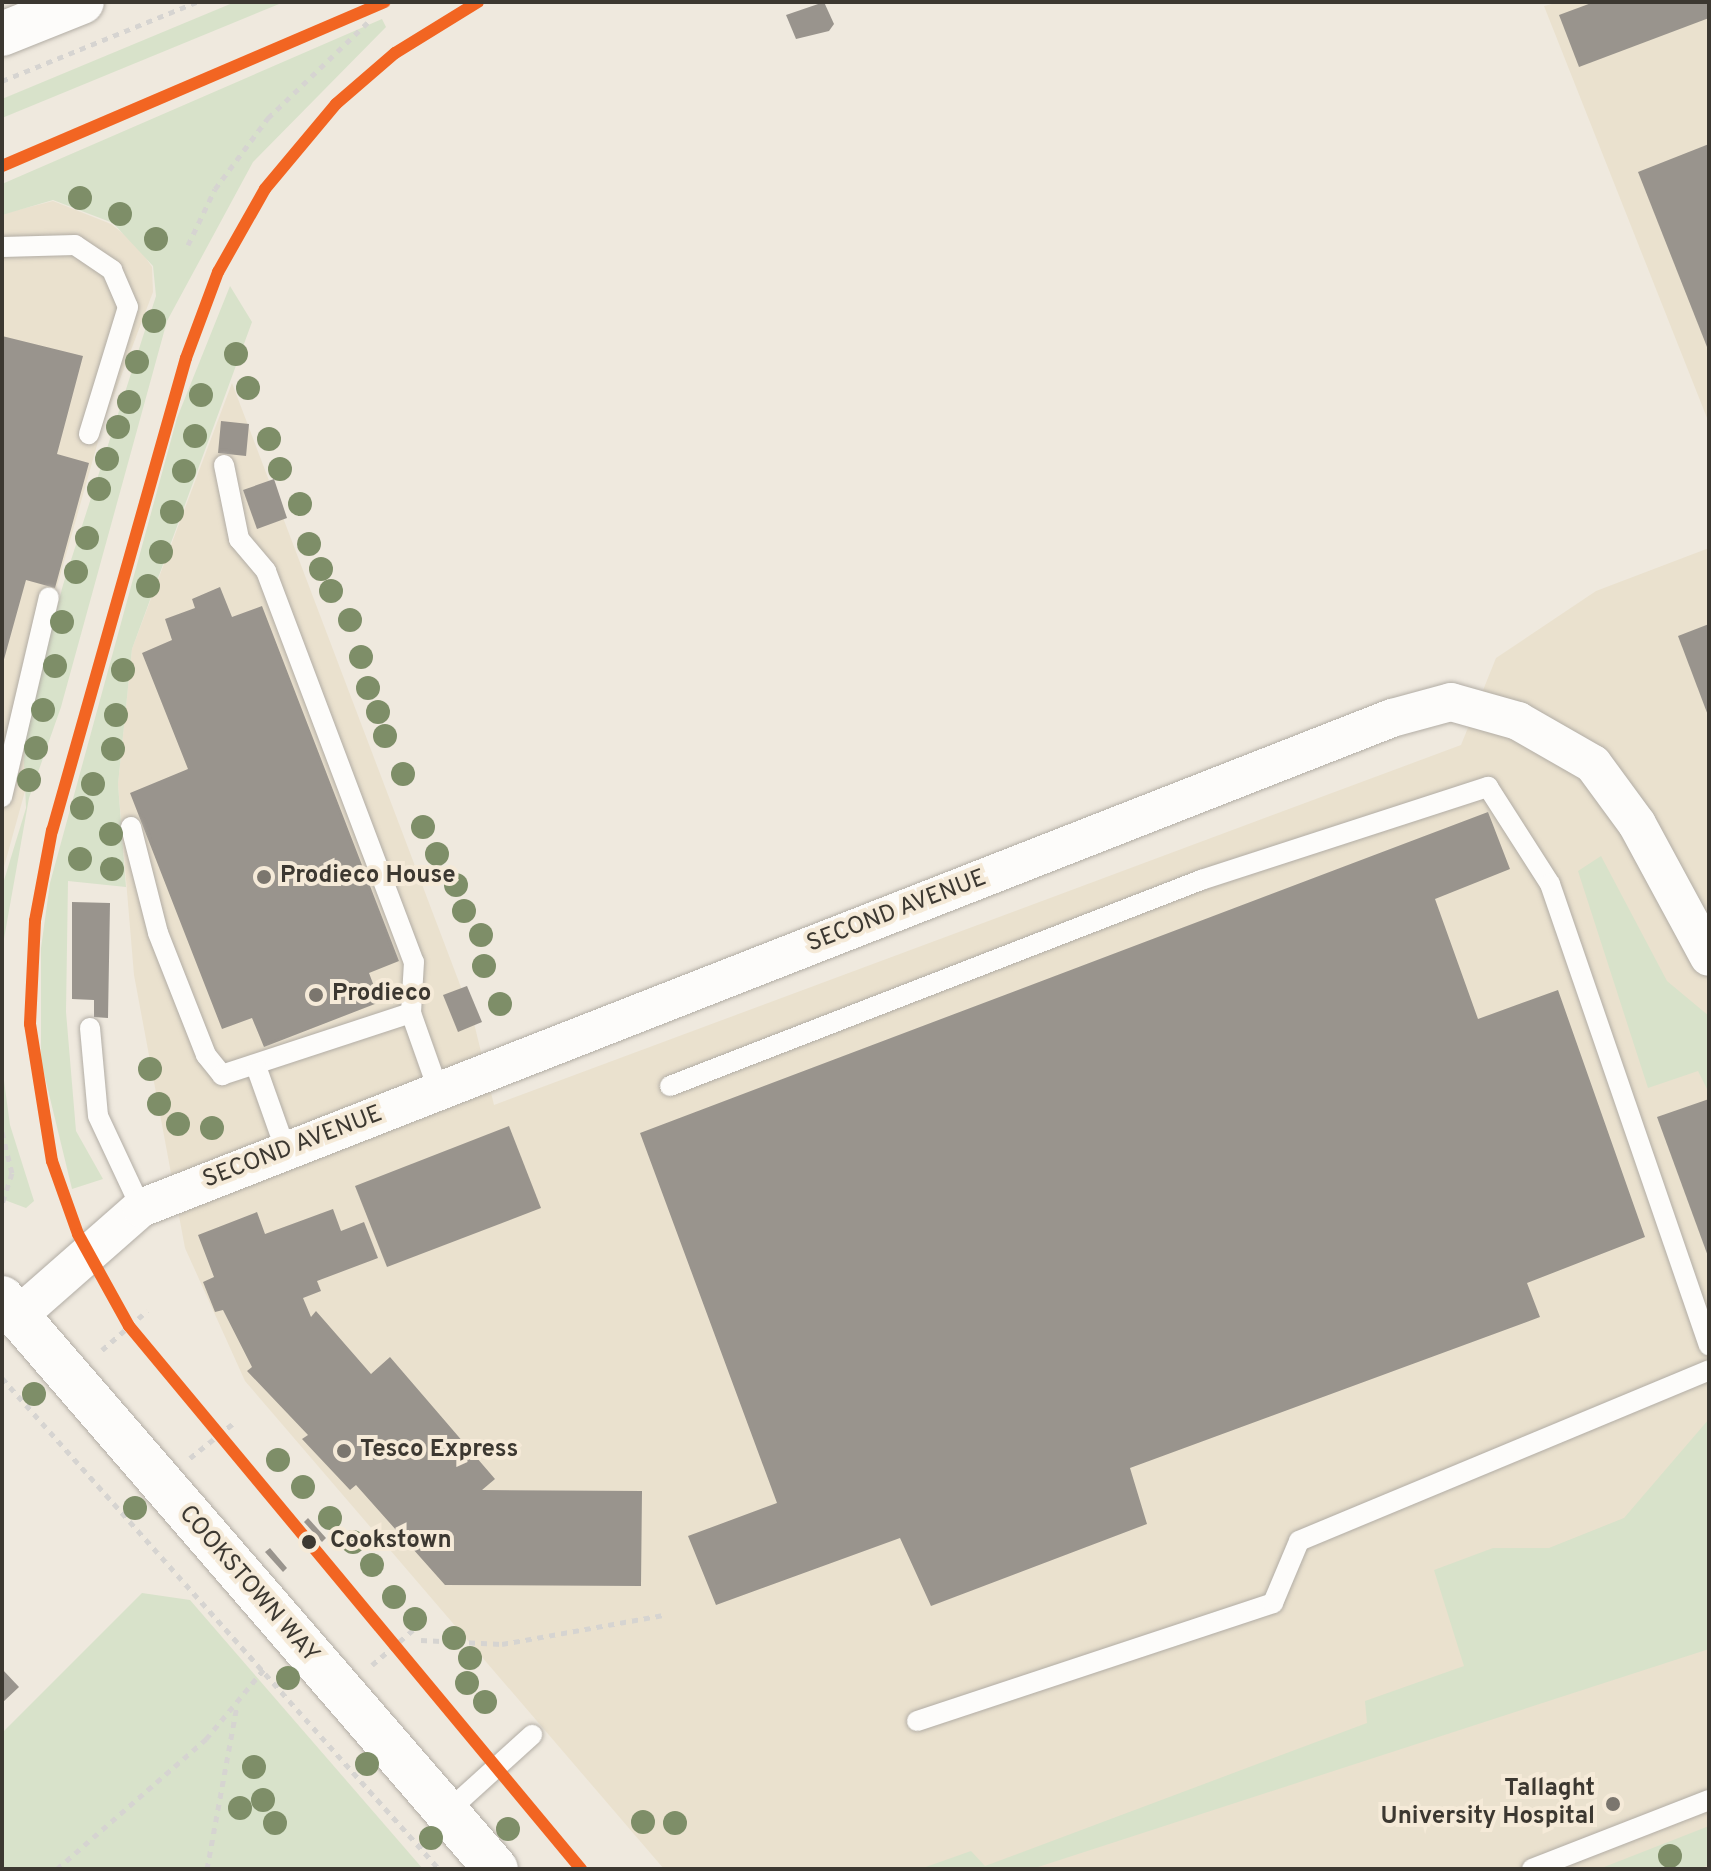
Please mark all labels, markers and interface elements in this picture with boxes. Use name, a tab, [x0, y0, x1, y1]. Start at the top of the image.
place label: Prodieco House	[280, 863, 455, 891]
street label: SECOND AVENUE	[803, 864, 991, 960]
marker: Prodieco House	[255, 868, 273, 886]
place label: Prodieco	[332, 981, 431, 1009]
marker: Prodieco	[307, 986, 325, 1004]
street label: SECOND AVENUE	[199, 1100, 387, 1196]
place label: Tesco Express	[360, 1437, 518, 1465]
marker: Tesco Express	[335, 1442, 353, 1460]
street label: COOKSTOWN WAY	[172, 1500, 324, 1670]
marker: Cookstown	[295, 1528, 323, 1556]
place label: Cookstown	[330, 1528, 452, 1556]
place label: Tallaght University Hospital	[1381, 1776, 1595, 1832]
marker: Tallaght University Hospital	[1602, 1793, 1624, 1815]

